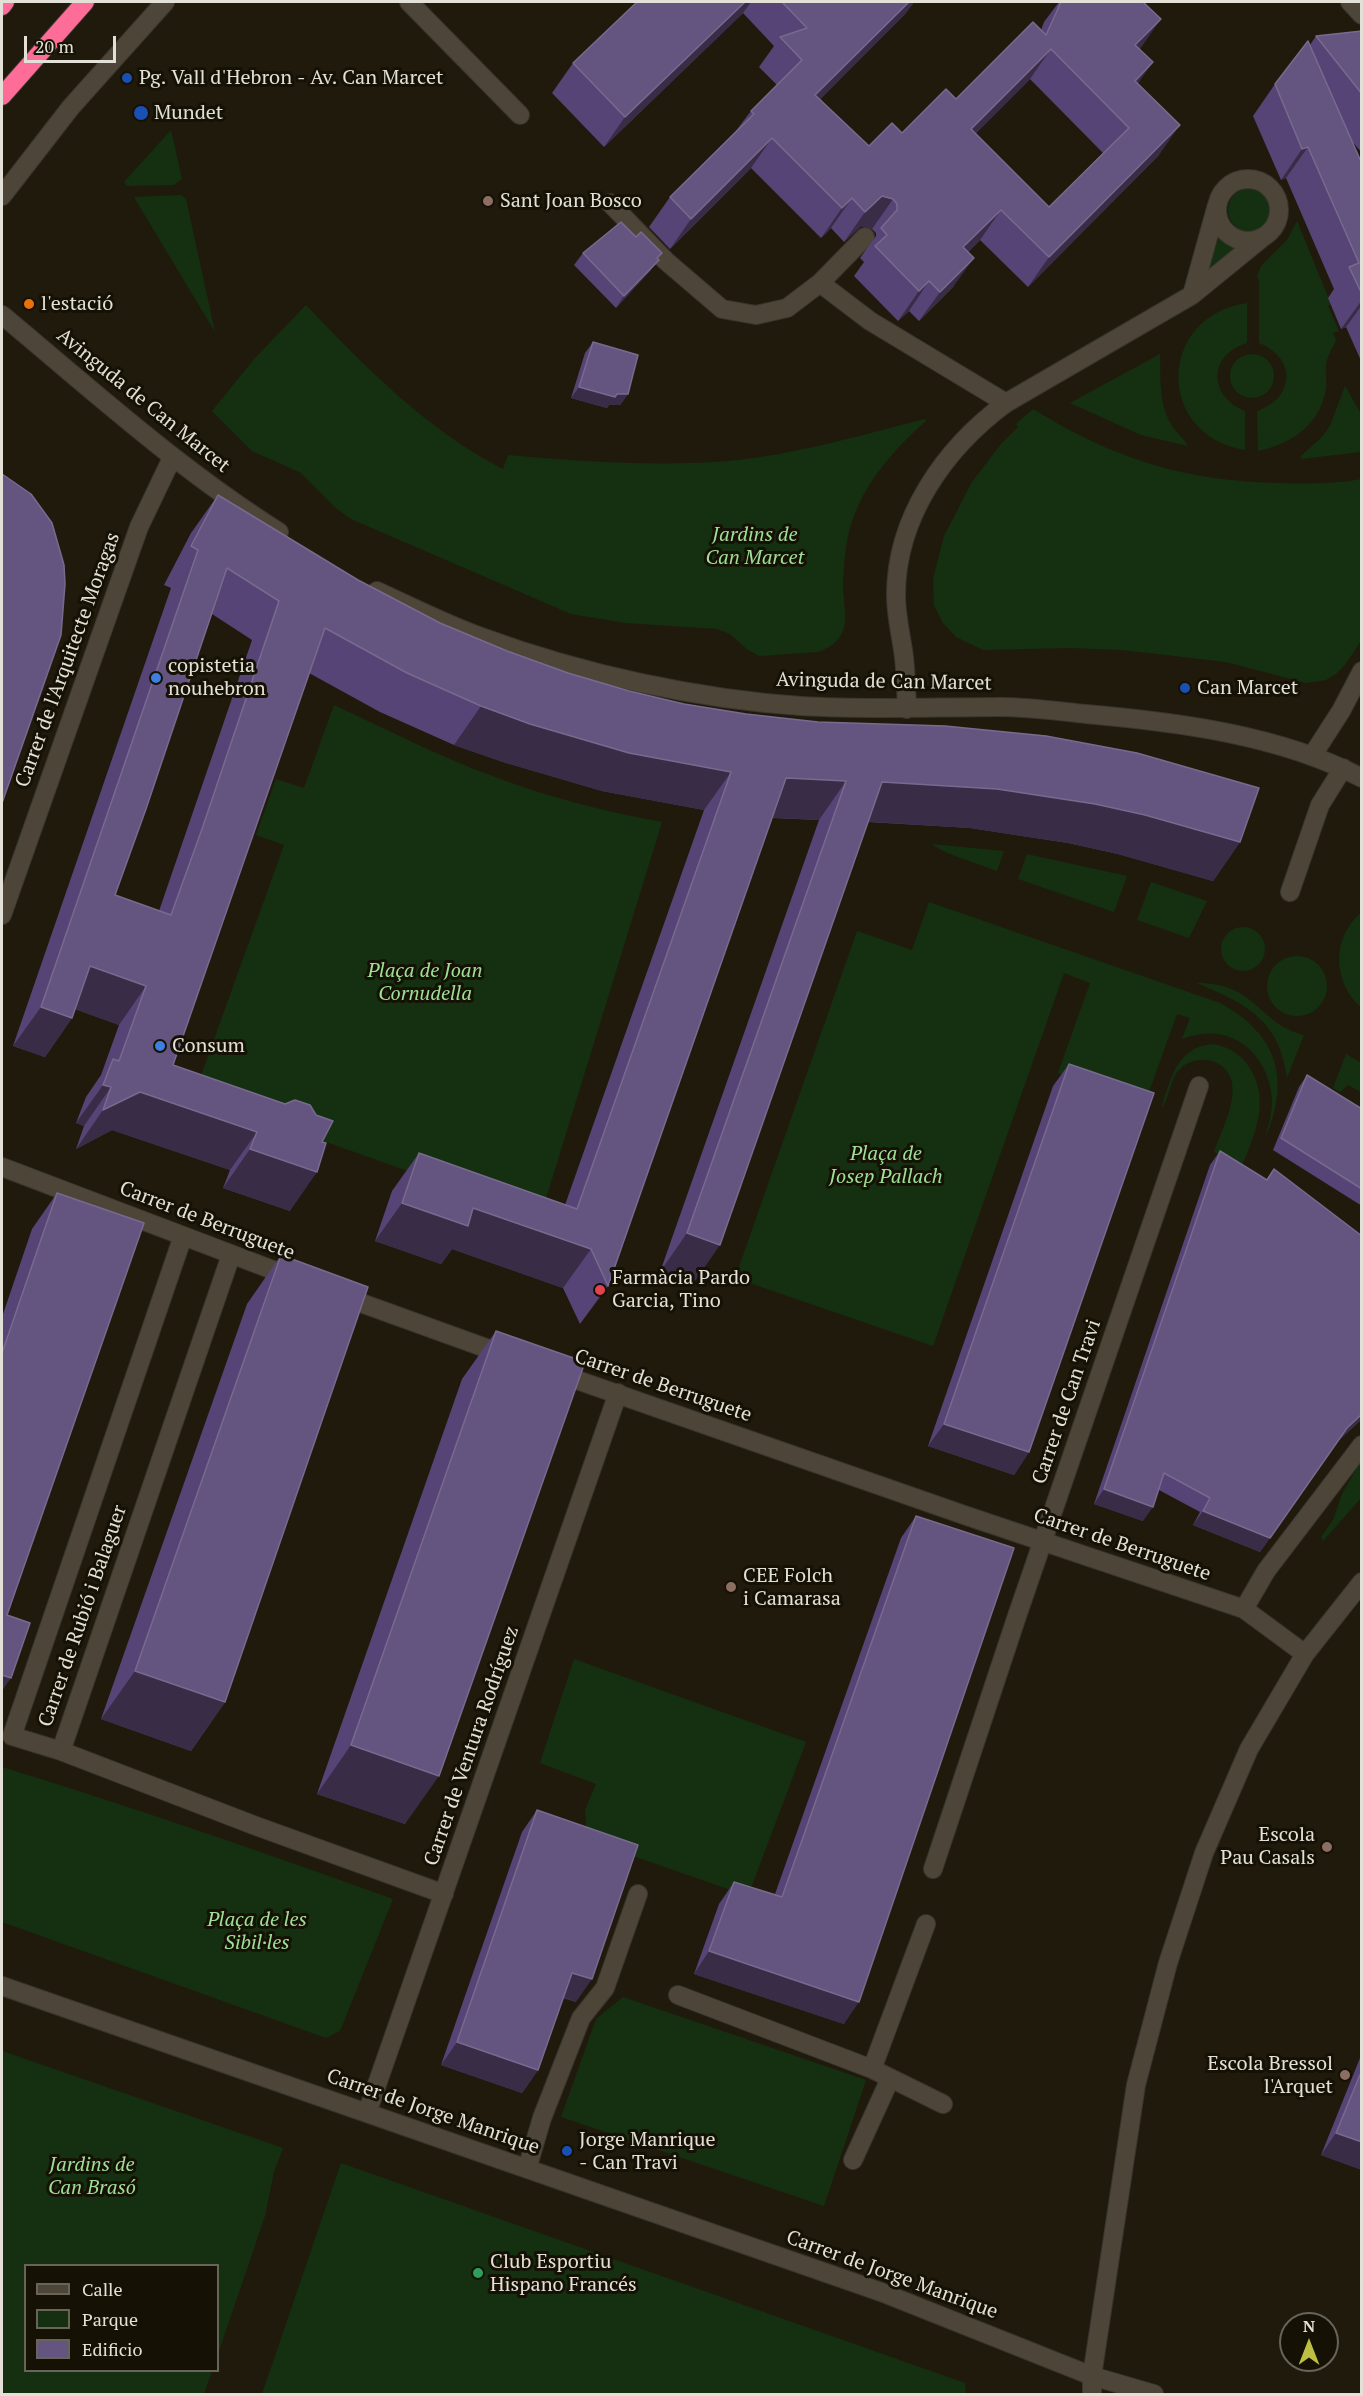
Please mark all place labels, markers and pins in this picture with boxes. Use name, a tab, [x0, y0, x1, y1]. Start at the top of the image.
place label: Pg. Vall d'Hebron - Av. Can Marcet	[139, 66, 443, 90]
marker: Pg. Vall d'Hebron - Av. Can Marcet	[120, 71, 134, 85]
place label: Mundet	[154, 101, 223, 125]
marker: Mundet	[132, 104, 150, 122]
place label: Sant Joan Bosco	[500, 189, 642, 213]
marker: Sant Joan Bosco	[481, 194, 495, 208]
place label: l'estació	[41, 292, 113, 316]
marker: l'estació	[22, 297, 36, 311]
place label: copistetia nouhebron	[168, 654, 266, 701]
marker: copistetia nouhebron	[149, 671, 163, 685]
place label: Can Marcet	[1197, 676, 1298, 700]
marker: Can Marcet	[1178, 681, 1192, 695]
place label: Consum	[172, 1034, 245, 1058]
marker: Consum	[153, 1039, 167, 1053]
place label: Farmàcia Pardo Garcia, Tino	[612, 1266, 750, 1313]
marker: Farmàcia Pardo Garcia, Tino	[593, 1283, 607, 1297]
place label: CEE Folch i Camarasa	[743, 1564, 841, 1611]
marker: CEE Folch i Camarasa	[724, 1580, 738, 1594]
place label: Escola Pau Casals	[1220, 1823, 1315, 1870]
marker: Escola Pau Casals	[1320, 1840, 1334, 1854]
place label: Escola Bressol l'Arquet	[1207, 2052, 1333, 2099]
marker: Escola Bressol l'Arquet	[1338, 2068, 1352, 2082]
place label: Jorge Manrique - Can Travi	[579, 2128, 716, 2175]
marker: Jorge Manrique - Can Travi	[560, 2144, 574, 2158]
place label: Club Esportiu Hispano Francés	[490, 2250, 637, 2297]
marker: Club Esportiu Hispano Francés	[471, 2266, 485, 2280]

